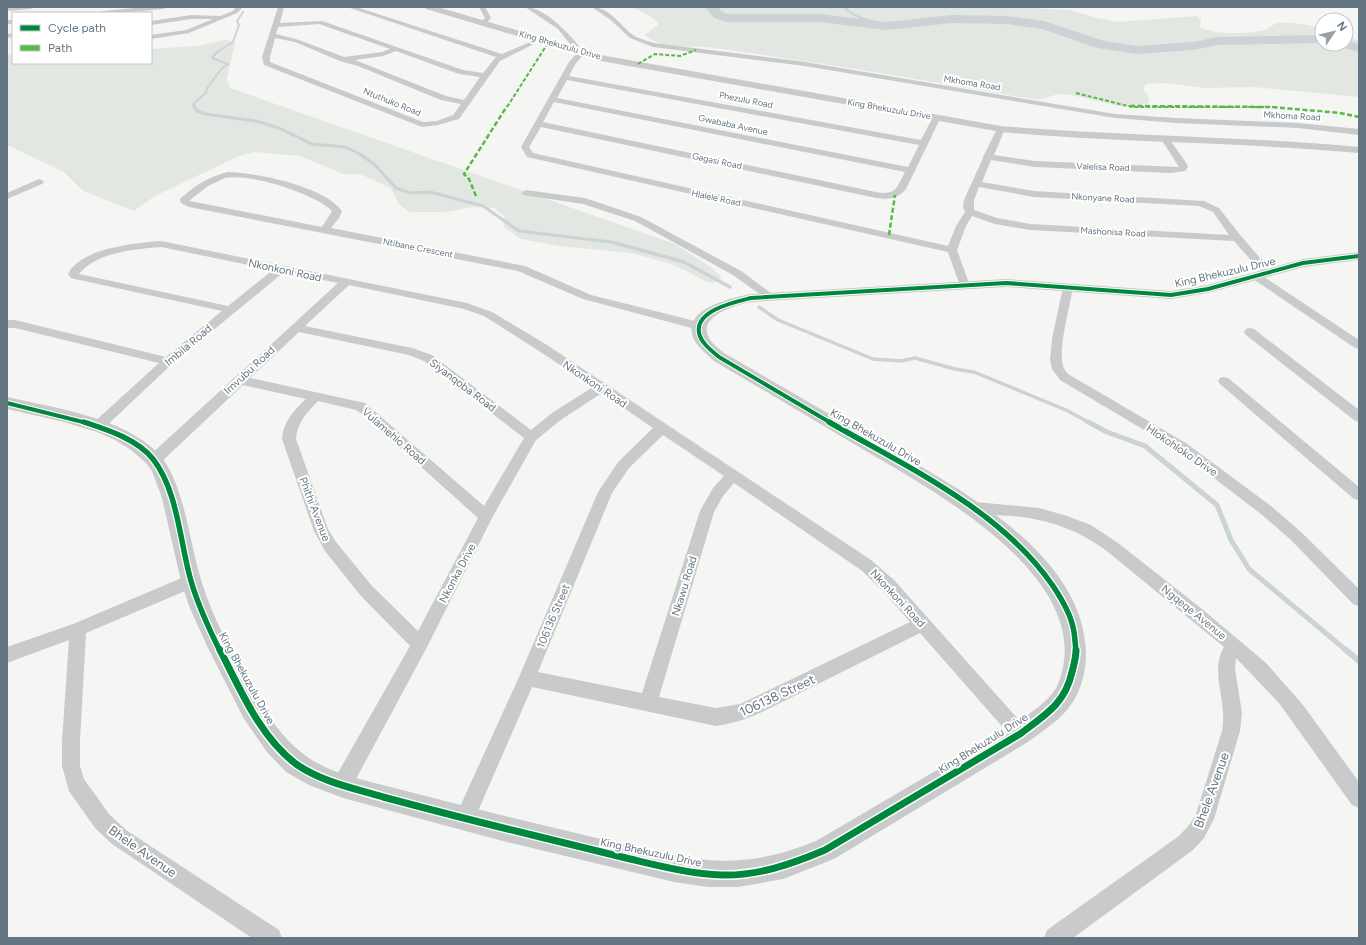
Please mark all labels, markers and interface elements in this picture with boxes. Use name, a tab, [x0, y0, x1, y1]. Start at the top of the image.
legend	[12, 12, 152, 64]
north arrow	[1314, 12, 1354, 52]
text: N	[1334, 19, 1350, 34]
text: Cycle path	[48, 21, 106, 35]
street label: King Bhekuzulu Drive	[518, 28, 602, 61]
text: Path	[48, 41, 72, 55]
street label: Mkhoma Road	[943, 73, 1001, 92]
street label: Ntuthuko Road	[362, 85, 423, 118]
street label: Phezulu Road	[718, 89, 774, 110]
street label: King Bhekuzulu Drive	[847, 96, 932, 121]
street label: Mkhoma Road	[1263, 109, 1321, 122]
street label: Gwababa Avenue	[697, 112, 769, 137]
street label: Gagasi Road	[691, 150, 743, 171]
street label: Valelisa Road	[1076, 160, 1130, 173]
street label: Hlalele Road	[690, 187, 742, 208]
street label: Nkonyane Road	[1071, 190, 1135, 205]
street label: Mashonisa Road	[1080, 224, 1146, 239]
street label: Ntibane Crescent	[382, 235, 455, 260]
street label: King Bhekuzulu Drive	[1173, 255, 1277, 290]
street label: Nkonkoni Road	[247, 256, 323, 285]
street label: Imbila Road	[162, 322, 214, 369]
street label: Imvubu Road	[221, 344, 277, 397]
street label: Siyanqoba Road	[427, 356, 498, 415]
street label: Nkonkoni Road	[560, 358, 629, 411]
street label: Vulamehlo Road	[359, 405, 428, 468]
street label: King Bhekuzulu Drive	[828, 406, 924, 469]
street label: Hlokohloko Drive	[1144, 422, 1220, 479]
street label: Phithi Avenue	[296, 475, 333, 543]
street label: Nkonka Drive	[436, 541, 478, 605]
street label: Nkawu Road	[669, 555, 700, 618]
street label: Nkonkoni Road	[867, 567, 928, 630]
street label: 106136 Street	[534, 582, 573, 650]
street label: Ngqeqe Avenue	[1159, 582, 1229, 642]
street label: King Bhekuzulu Drive	[216, 630, 277, 727]
street label: 106138 Street	[737, 671, 817, 719]
street label: King Bhekuzulu Drive	[936, 711, 1030, 776]
street label: Bhele Avenue	[1191, 750, 1232, 830]
street label: Bhele Avenue	[106, 822, 180, 880]
street label: King Bhekuzulu Drive	[599, 835, 703, 870]

